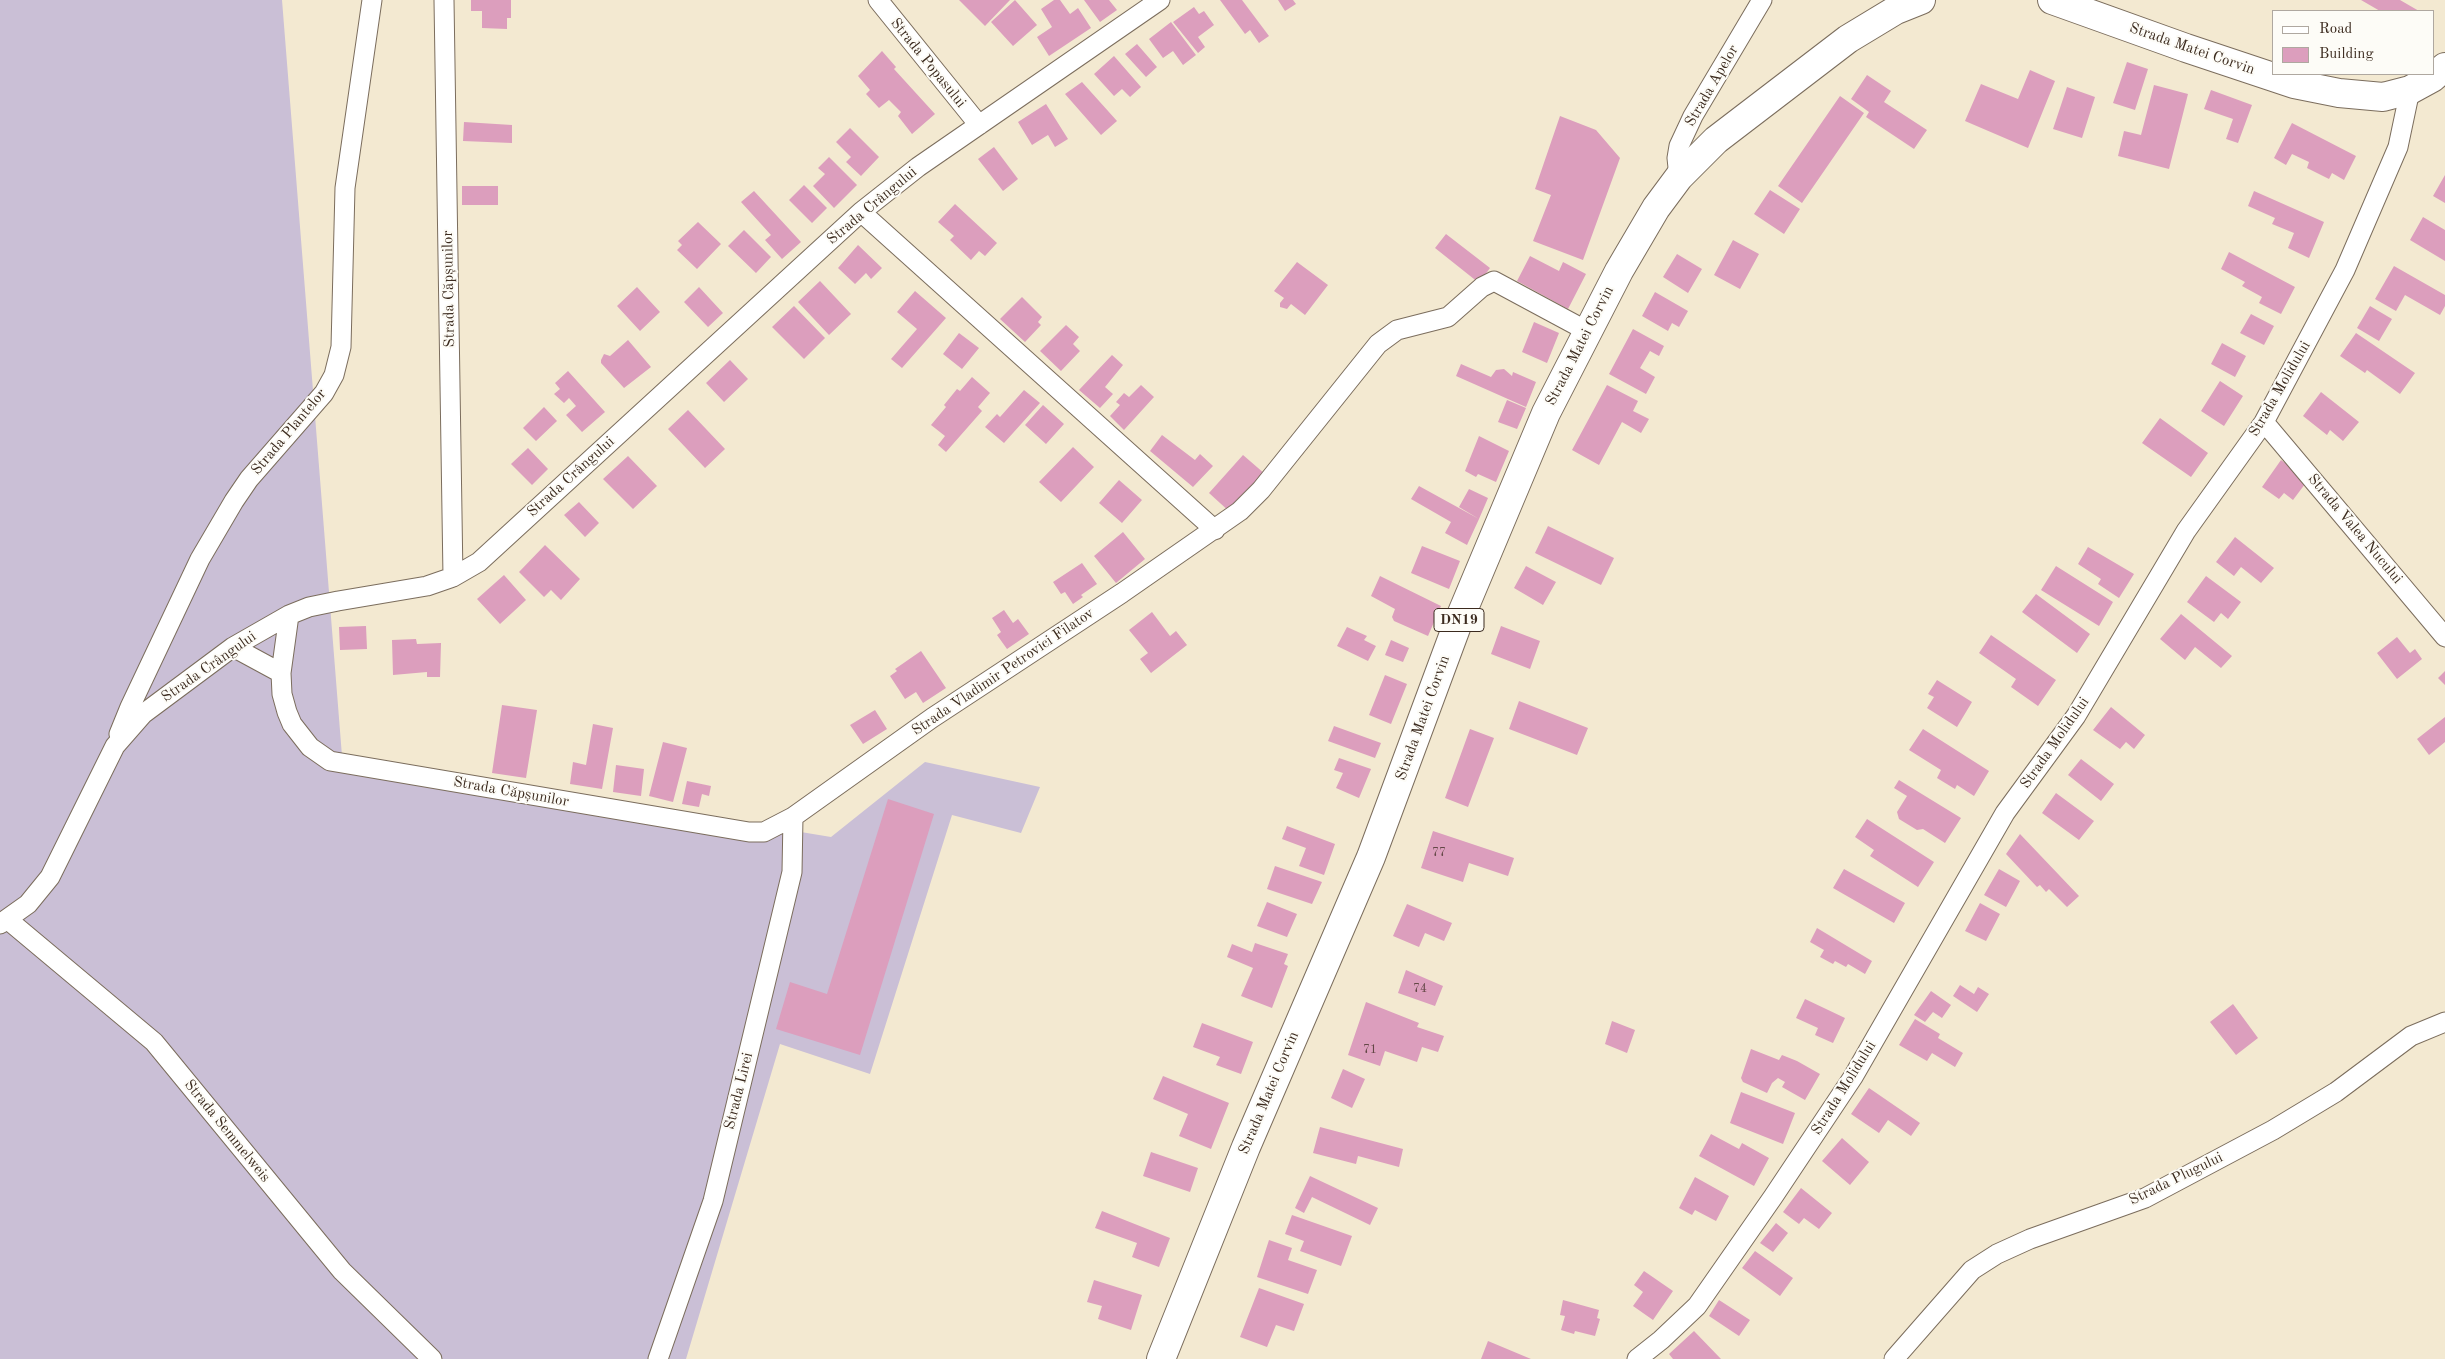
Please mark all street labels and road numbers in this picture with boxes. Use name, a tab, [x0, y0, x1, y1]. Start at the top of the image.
street label: Strada Popasului	[886, 15, 970, 111]
street label: Strada Matei Corvin	[2127, 19, 2257, 79]
street label: Strada Apelor	[1681, 42, 1743, 130]
street label: Strada Crângului	[824, 163, 920, 249]
street label: Strada Căpșunilor	[439, 230, 459, 348]
street label: Strada Matei Corvin	[1542, 283, 1618, 409]
street label: Strada Molidului	[2245, 338, 2315, 440]
street label: Strada Plantelor	[248, 385, 330, 479]
street label: Strada Crângului	[524, 433, 618, 521]
street label: Strada Valea Nucului	[2304, 470, 2406, 588]
street label: Strada Vladimir Petrovici Filatov	[909, 604, 1097, 740]
road number: DN19	[1434, 608, 1484, 632]
street label: Strada Crângului	[158, 628, 260, 706]
street label: Strada Matei Corvin	[1392, 653, 1454, 783]
street label: Strada Molidului	[2017, 694, 2093, 792]
street label: Strada Căpșunilor	[452, 773, 570, 811]
street label: Strada Matei Corvin	[1235, 1029, 1303, 1157]
street label: Strada Molidului	[1808, 1038, 1880, 1138]
street label: Strada Lirei	[721, 1051, 757, 1131]
street label: Strada Semmelweis	[180, 1076, 274, 1186]
street label: Strada Plugului	[2126, 1149, 2226, 1209]

